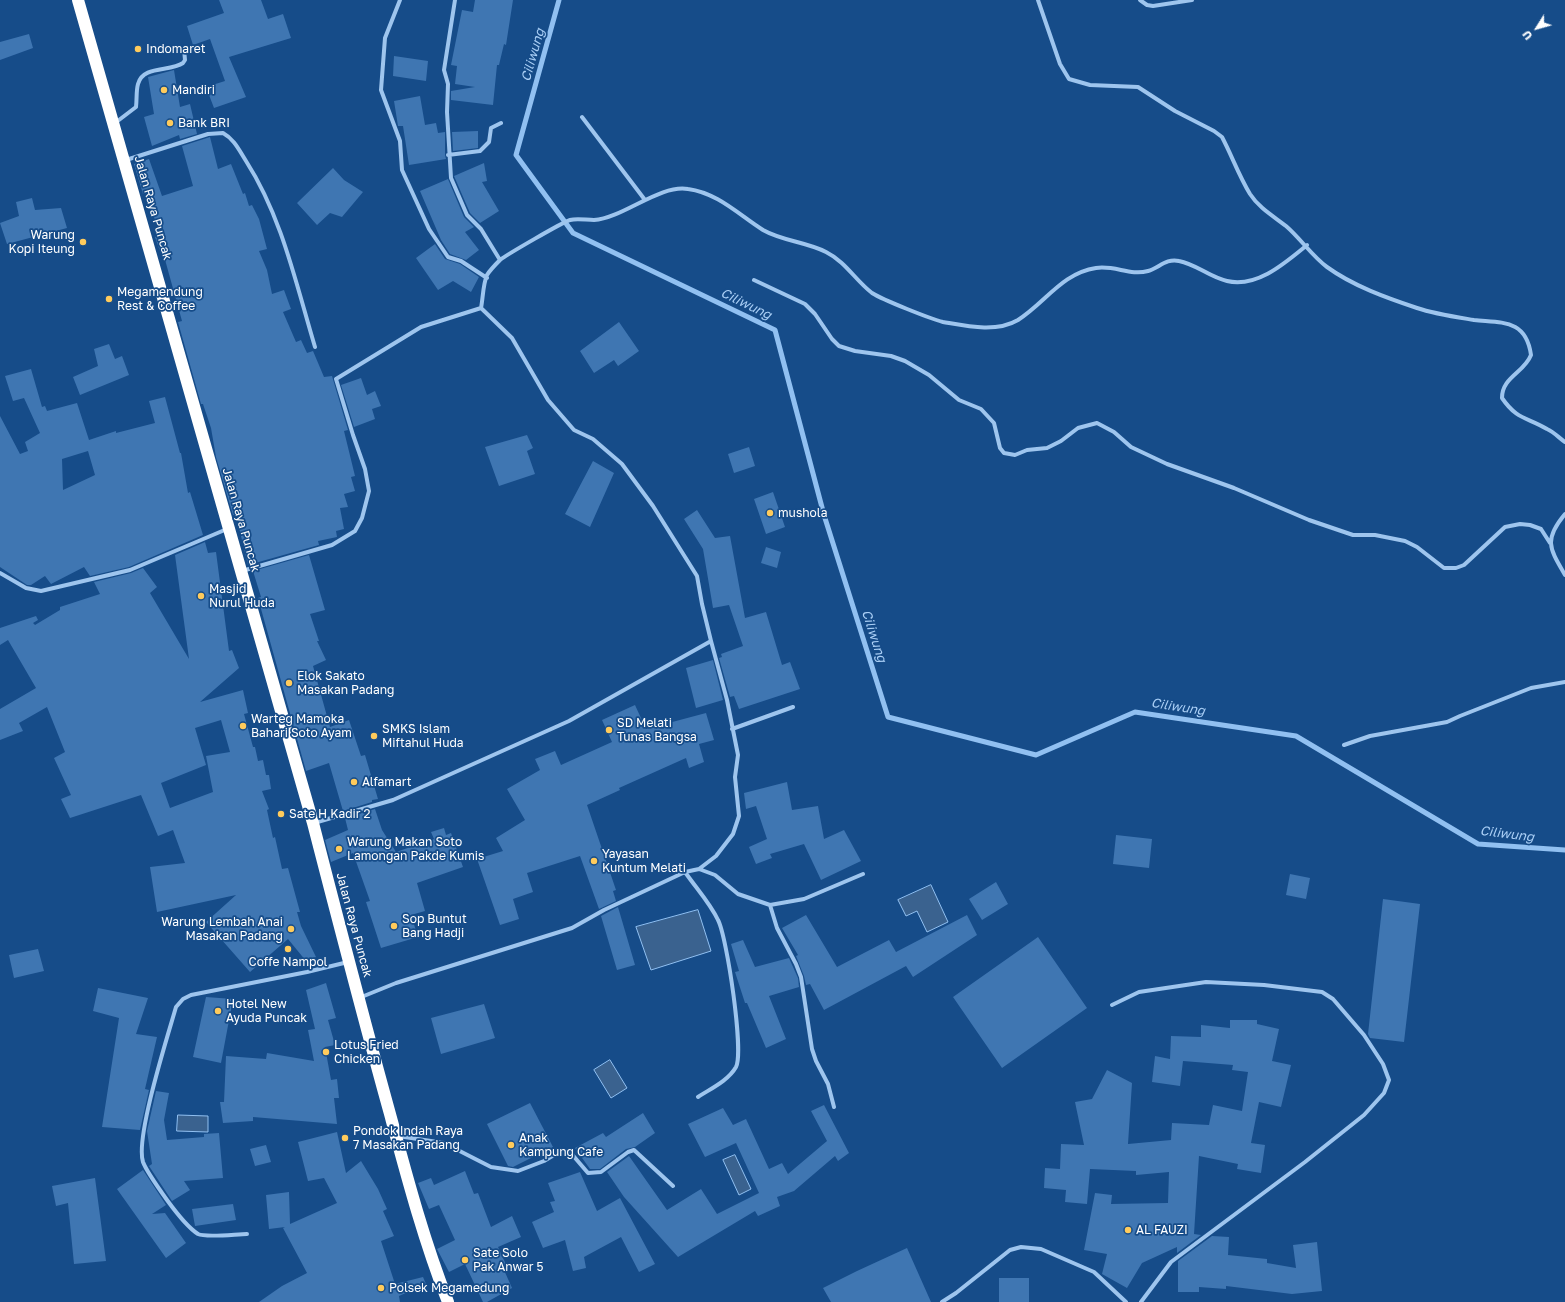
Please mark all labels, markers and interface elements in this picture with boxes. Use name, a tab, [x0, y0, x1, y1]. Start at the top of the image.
north arrow	[1517, 8, 1557, 48]
water label: Ciliwung	[518, 27, 548, 83]
text: U	[1519, 28, 1535, 43]
place label: Indomaret	[146, 42, 205, 56]
marker: Indomaret	[133, 44, 143, 54]
place label: Mandiri	[172, 83, 215, 97]
marker: Mandiri	[159, 85, 169, 95]
place label: Bank BRI	[178, 116, 230, 130]
marker: Bank BRI	[165, 118, 175, 128]
street label: Jalan Raya Puncak	[131, 154, 175, 262]
place label: Warung Kopi Iteung	[9, 228, 75, 256]
marker: Warung Kopi Iteung	[78, 237, 88, 247]
place label: Megamendung Rest & Coffee	[117, 285, 203, 313]
water label: Ciliwung	[718, 285, 774, 323]
marker: Megamendung Rest & Coffee	[104, 294, 114, 304]
street label: Jalan Raya Puncak	[219, 466, 263, 574]
place label: mushola	[778, 506, 827, 520]
marker: mushola	[765, 508, 775, 518]
place label: Masjid Nurul Huda	[209, 582, 275, 610]
marker: Masjid Nurul Huda	[196, 591, 206, 601]
water label: Ciliwung	[858, 608, 890, 664]
place label: Elok Sakato Masakan Padang	[297, 669, 394, 697]
marker: Elok Sakato Masakan Padang	[284, 678, 294, 688]
water label: Ciliwung	[1150, 695, 1206, 719]
place label: Warteg Mamoka Bahari Soto Ayam	[251, 712, 352, 740]
place label: SD Melati Tunas Bangsa	[617, 716, 697, 744]
marker: Warteg Mamoka Bahari Soto Ayam	[238, 721, 248, 731]
place label: SMKS Islam Miftahul Huda	[382, 722, 464, 750]
marker: SD Melati Tunas Bangsa	[604, 725, 614, 735]
marker: SMKS Islam Miftahul Huda	[369, 731, 379, 741]
place label: Alfamart	[362, 775, 411, 789]
marker: Alfamart	[349, 777, 359, 787]
place label: Sate H Kadir 2	[289, 807, 370, 821]
marker: Sate H Kadir 2	[276, 809, 286, 819]
water label: Ciliwung	[1479, 823, 1535, 845]
place label: Warung Makan Soto Lamongan Pakde Kumis	[347, 835, 484, 863]
marker: Warung Makan Soto Lamongan Pakde Kumis	[334, 844, 344, 854]
place label: Yayasan Kuntum Melati	[602, 847, 686, 875]
marker: Yayasan Kuntum Melati	[589, 856, 599, 866]
street label: Jalan Raya Puncak	[333, 871, 375, 979]
place label: Sop Buntut Bang Hadji	[402, 912, 467, 940]
place label: Warung Lembah Anai Masakan Padang	[161, 915, 283, 943]
marker: Sop Buntut Bang Hadji	[389, 921, 399, 931]
marker: Warung Lembah Anai Masakan Padang	[286, 924, 296, 934]
marker: Coffe Nampol	[283, 944, 293, 954]
place label: Coffe Nampol	[249, 955, 327, 969]
place label: Hotel New Ayuda Puncak	[226, 997, 307, 1025]
marker: Hotel New Ayuda Puncak	[213, 1006, 223, 1016]
place label: Lotus Fried Chicken	[334, 1038, 399, 1066]
marker: Lotus Fried Chicken	[321, 1047, 331, 1057]
place label: Pondok Indah Raya 7 Masakan Padang	[353, 1124, 463, 1152]
place label: Anak Kampung Cafe	[519, 1131, 603, 1159]
marker: Pondok Indah Raya 7 Masakan Padang	[340, 1133, 350, 1143]
marker: Anak Kampung Cafe	[506, 1140, 516, 1150]
place label: AL FAUZI	[1136, 1223, 1188, 1237]
marker: AL FAUZI	[1123, 1225, 1133, 1235]
place label: Sate Solo Pak Anwar 5	[473, 1246, 543, 1274]
marker: Sate Solo Pak Anwar 5	[460, 1255, 470, 1265]
place label: Polsek Megamedung	[389, 1281, 509, 1295]
marker: Polsek Megamedung	[376, 1283, 386, 1293]

